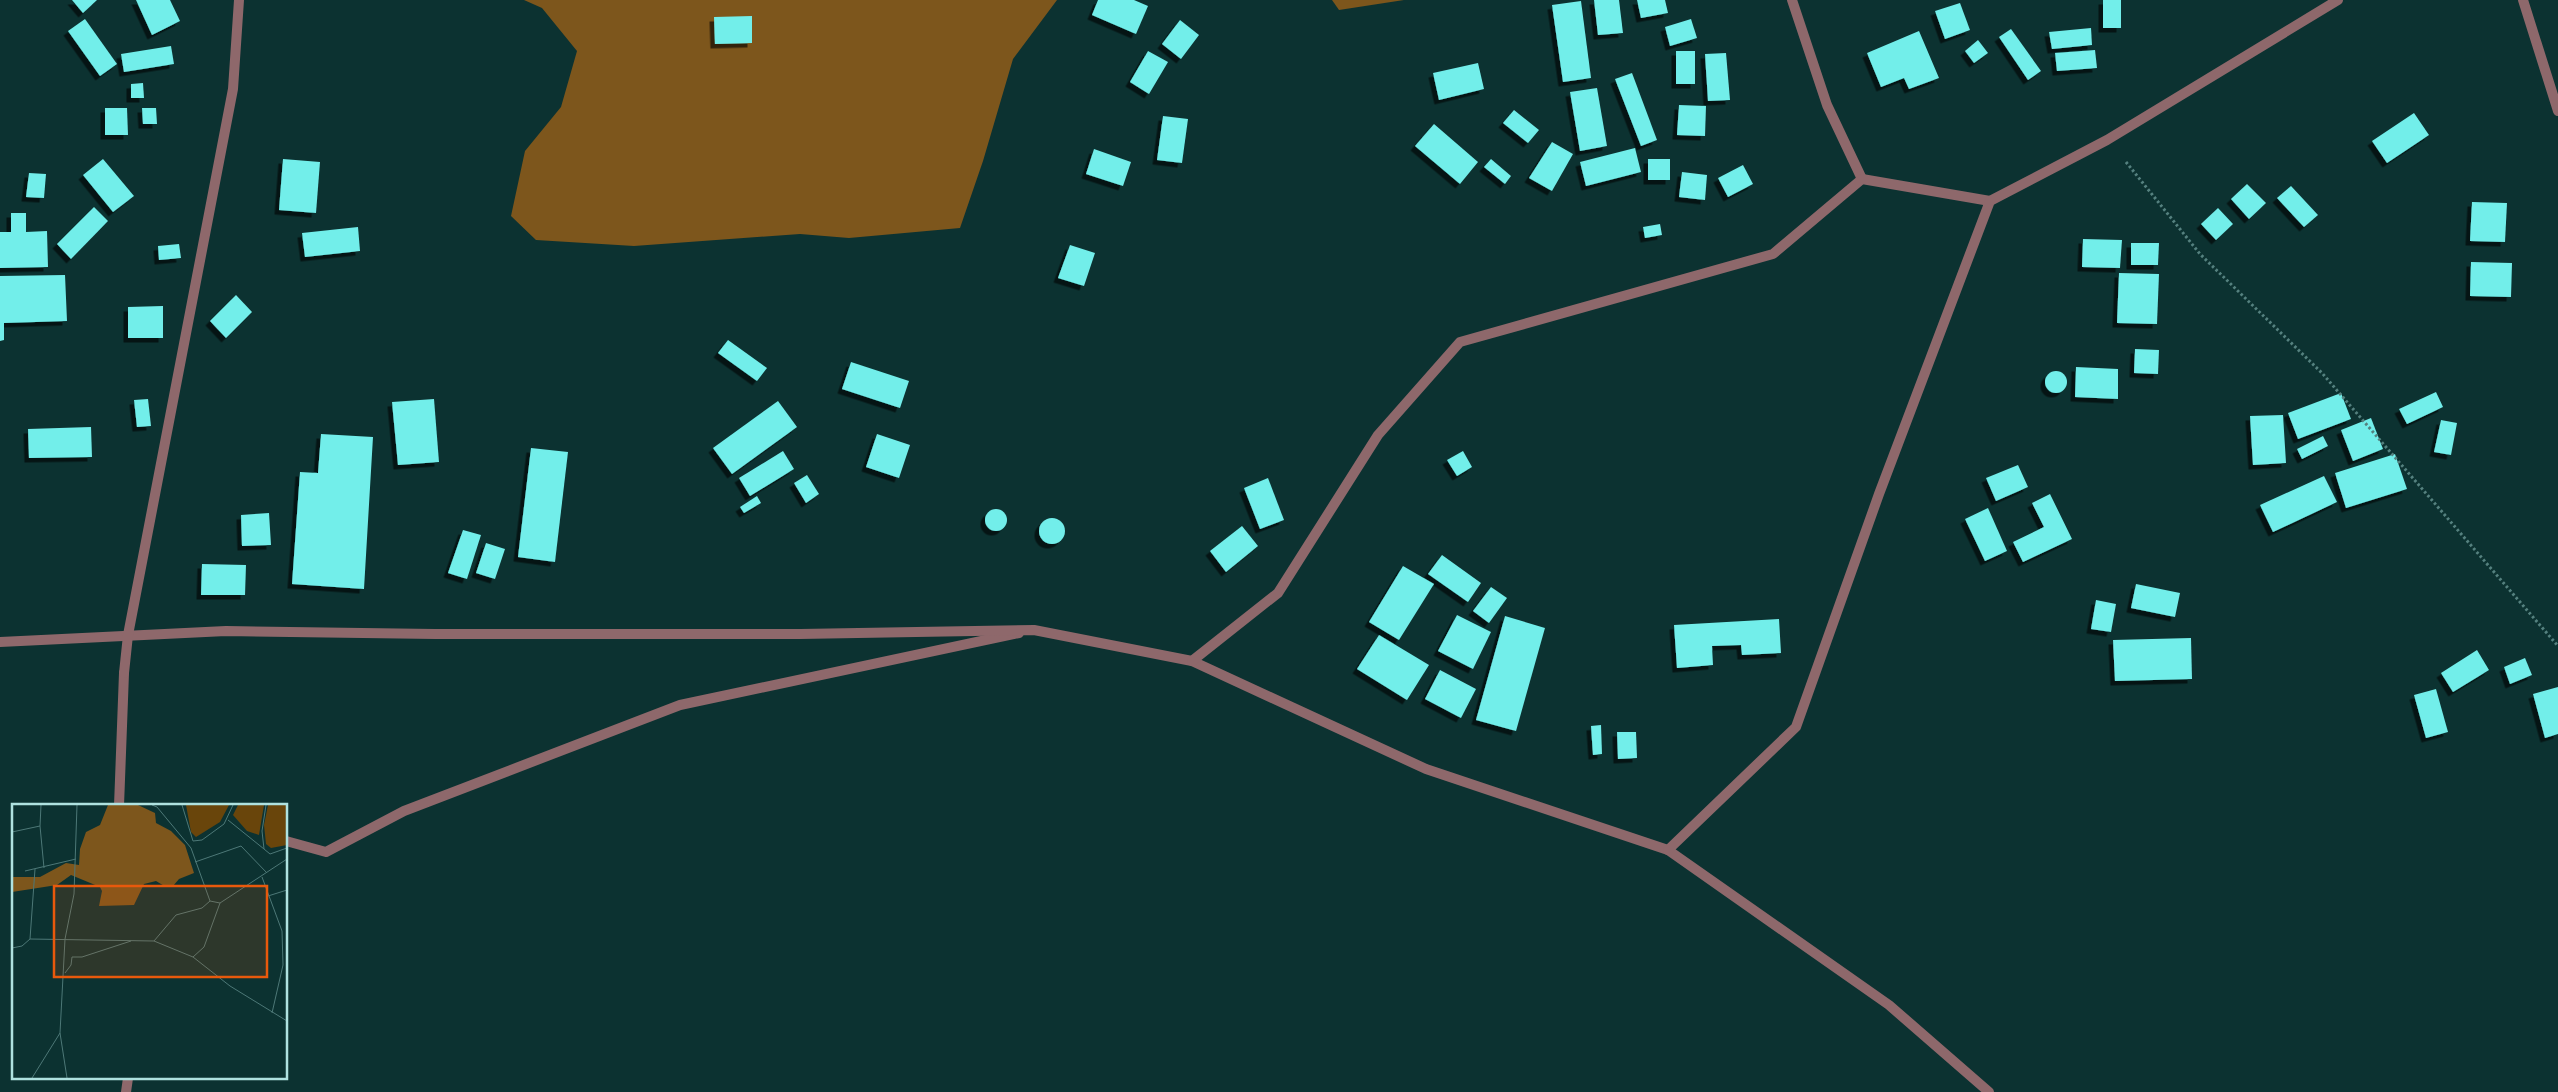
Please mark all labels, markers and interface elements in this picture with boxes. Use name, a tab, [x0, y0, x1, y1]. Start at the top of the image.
inset map	[12, 804, 288, 1080]

